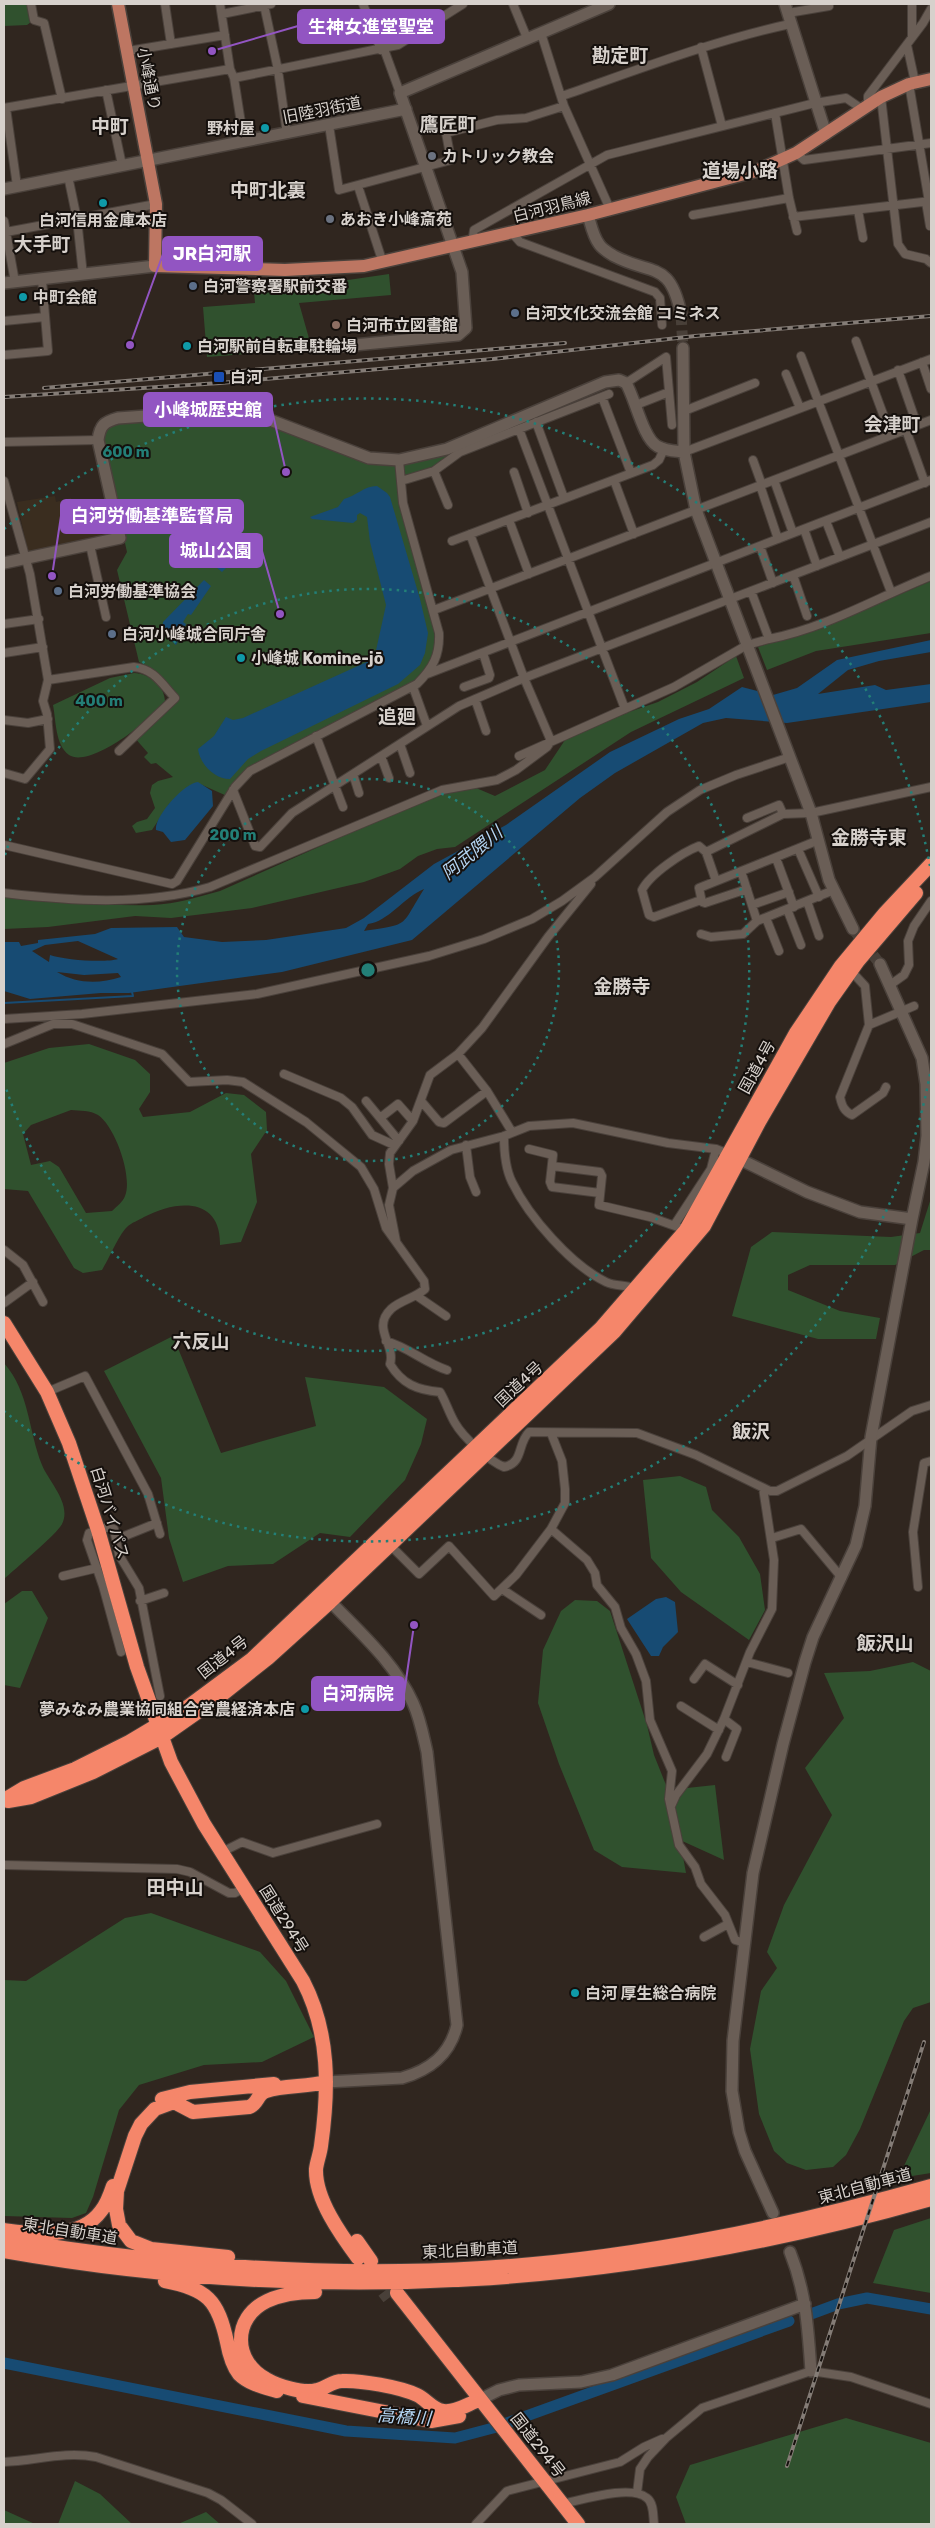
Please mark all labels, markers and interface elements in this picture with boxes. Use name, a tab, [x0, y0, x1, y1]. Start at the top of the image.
callout: 生神女進堂聖堂	[298, 10, 444, 43]
text: 生神女進堂聖堂	[308, 16, 434, 38]
district label: 勘定町	[591, 44, 649, 67]
street label: 小峰通り	[134, 46, 164, 112]
street label: 旧陸羽街道	[281, 93, 363, 127]
district label: 鷹匠町	[419, 113, 477, 136]
district label: 中町	[91, 115, 129, 138]
place label: 野村屋	[207, 119, 255, 138]
marker: 野村屋	[259, 122, 271, 134]
place label: カトリック教会	[442, 147, 554, 166]
marker: カトリック教会	[426, 150, 438, 162]
district label: 道場小路	[702, 159, 778, 182]
district label: 中町北裏	[230, 179, 306, 202]
street label: 白河羽鳥線	[511, 188, 593, 226]
marker: 白河信用金庫本店	[97, 197, 109, 209]
place label: あおき小峰斎苑	[340, 210, 452, 229]
place label: 白河信用金庫本店	[39, 211, 167, 230]
marker: あおき小峰斎苑	[324, 213, 336, 225]
district label: 大手町	[13, 233, 71, 256]
callout: JR白河駅	[163, 237, 262, 270]
text: JR白河駅	[173, 243, 251, 265]
place label: 白河警察署駅前交番	[203, 277, 347, 296]
marker: 白河警察署駅前交番	[187, 280, 199, 292]
place label: 中町会館	[33, 288, 97, 307]
marker: 中町会館	[17, 291, 29, 303]
place label: 白河文化交流会館 コミネス	[525, 304, 720, 323]
marker: 白河文化交流会館 コミネス	[509, 307, 521, 319]
place label: 白河市立図書館	[346, 316, 458, 335]
marker: 白河市立図書館	[330, 319, 342, 331]
place label: 白河駅前自転車駐輪場	[197, 337, 357, 356]
marker: 白河駅前自転車駐輪場	[181, 340, 193, 352]
place label: 白河	[230, 368, 262, 387]
marker: 白河	[212, 370, 226, 384]
callout: 小峰城歴史館	[144, 393, 272, 426]
text: 小峰城歴史館	[154, 399, 262, 421]
district label: 会津町	[863, 413, 921, 436]
text: 600 m	[102, 443, 150, 461]
callout: 白河労働基準監督局	[61, 500, 243, 533]
text: 白河労働基準監督局	[71, 505, 233, 527]
callout: 城山公園	[170, 534, 262, 567]
text: 城山公園	[180, 540, 252, 562]
place label: 白河労働基準協会	[68, 582, 196, 601]
marker: 白河労働基準協会	[52, 585, 64, 597]
place label: 白河小峰城合同庁舎	[122, 625, 266, 644]
marker: 白河小峰城合同庁舎	[106, 628, 118, 640]
place label: 小峰城 Komine-jō	[251, 649, 384, 668]
marker: 小峰城 Komine-jō	[235, 652, 247, 664]
text: 400 m	[75, 692, 123, 710]
district label: 追廻	[378, 705, 416, 728]
water label: 阿武隈川	[437, 821, 508, 884]
text: 200 m	[209, 826, 257, 844]
district label: 金勝寺東	[831, 826, 907, 849]
centre of rings	[359, 961, 377, 979]
district label: 金勝寺	[593, 975, 651, 998]
street label: 国道4号	[735, 1037, 779, 1097]
district label: 六反山	[172, 1330, 230, 1353]
street label: 国道4号	[491, 1357, 547, 1411]
district label: 飯沢	[732, 1420, 770, 1443]
street label: 白河バイパス	[87, 1464, 133, 1562]
street label: 国道4号	[194, 1632, 252, 1682]
district label: 飯沢山	[856, 1632, 914, 1655]
callout: 白河病院	[312, 1677, 404, 1710]
text: 白河病院	[322, 1683, 394, 1705]
place label: 夢みなみ農業協同組合営農経済本店	[39, 1700, 295, 1719]
marker: 夢みなみ農業協同組合営農経済本店	[299, 1703, 311, 1715]
district label: 田中山	[146, 1876, 204, 1899]
street label: 国道294号	[256, 1881, 312, 1957]
place label: 白河 厚生総合病院	[585, 1984, 716, 2003]
marker: 白河 厚生総合病院	[569, 1987, 581, 1999]
street label: 東北自動車道	[816, 2164, 914, 2208]
street label: 東北自動車道	[21, 2214, 119, 2248]
street label: 東北自動車道	[422, 2238, 518, 2262]
water label: 高橋川	[376, 2404, 434, 2430]
street label: 国道294号	[507, 2409, 569, 2481]

